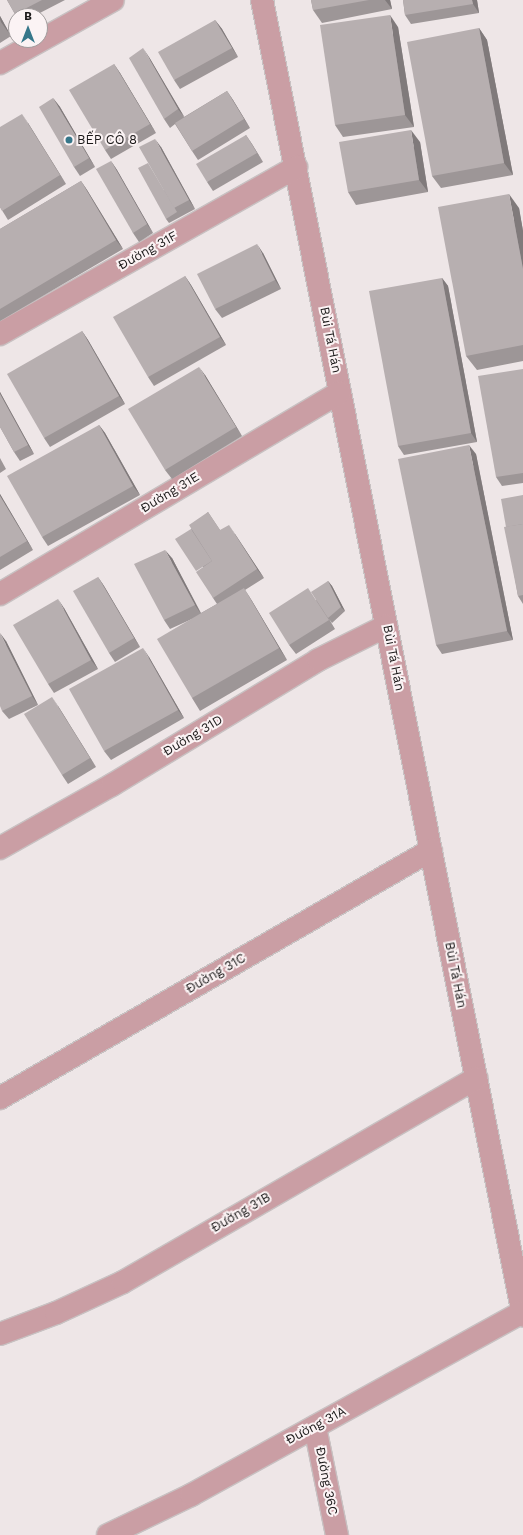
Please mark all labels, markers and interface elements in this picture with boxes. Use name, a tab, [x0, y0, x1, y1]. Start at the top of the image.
north arrow	[8, 8, 48, 48]
text: B	[24, 10, 32, 23]
place label: BẾP CÔ 8	[77, 132, 137, 148]
marker: BẾP CÔ 8	[64, 135, 74, 145]
street label: Đường 31F	[116, 228, 180, 274]
street label: Bùi Tá Hán	[316, 305, 344, 375]
street label: Đường 31E	[138, 469, 202, 517]
street label: Bùi Tá Hán	[379, 623, 407, 693]
street label: Đường 31D	[160, 712, 226, 760]
street label: Bùi Tá Hán	[441, 940, 469, 1010]
street label: Đường 31C	[183, 951, 249, 997]
street label: Đường 31B	[209, 1190, 273, 1236]
street label: Đường 31A	[283, 1404, 349, 1448]
street label: Đường 36C	[312, 1446, 340, 1516]

